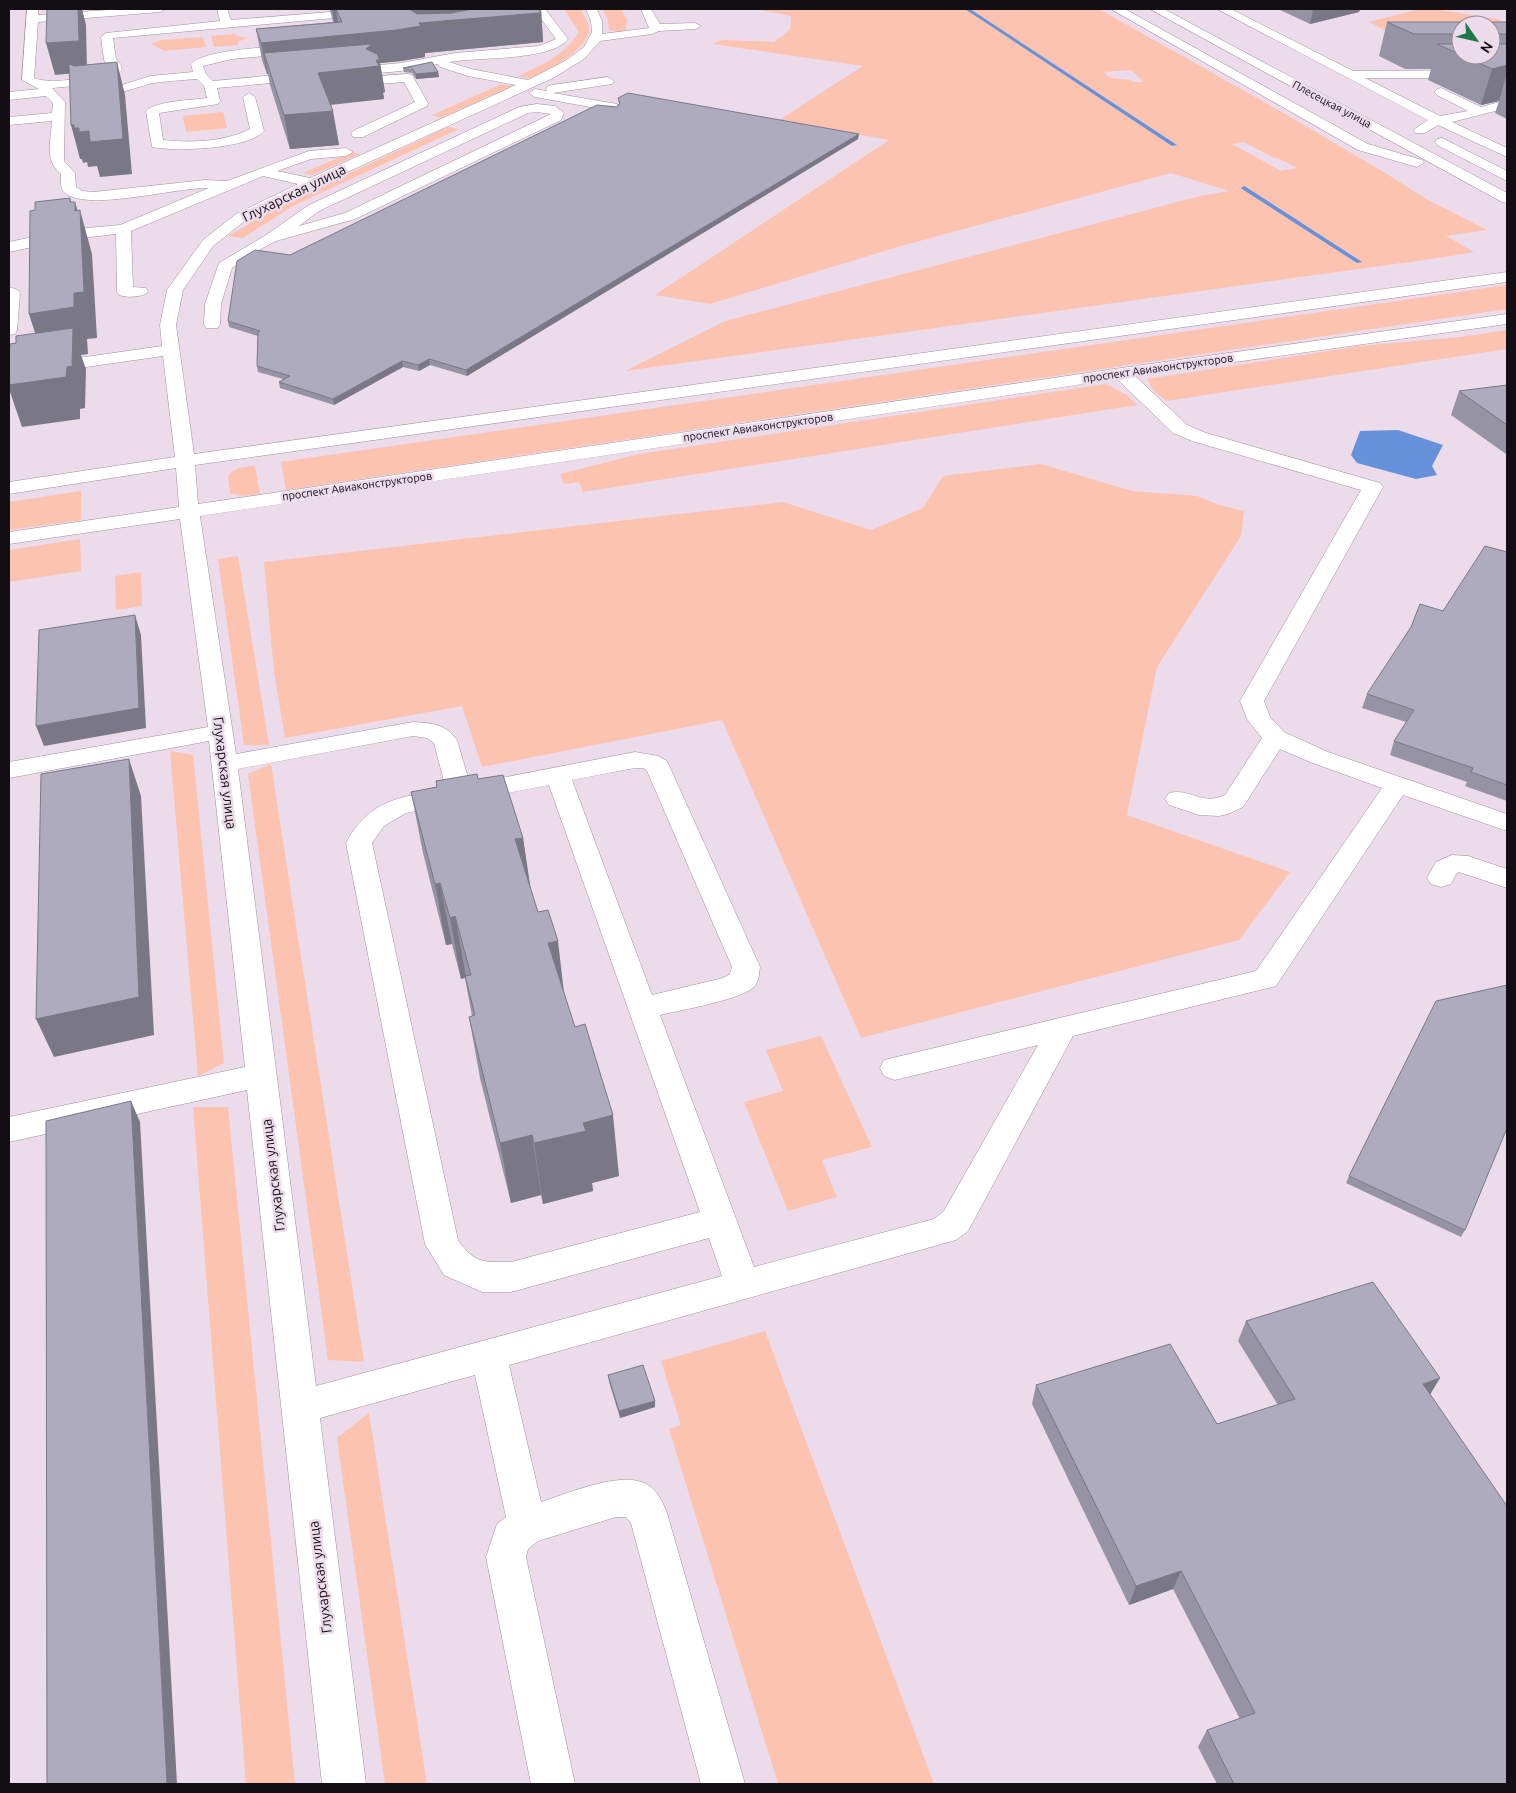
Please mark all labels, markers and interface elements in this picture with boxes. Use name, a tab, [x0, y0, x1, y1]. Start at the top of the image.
north arrow	[1451, 15, 1501, 65]
text: N	[1477, 38, 1496, 56]
street label: Плесецкая улица	[1291, 78, 1373, 130]
street label: Глухарская улица	[240, 161, 348, 225]
street label: проспект Авиаконструкторов	[1082, 352, 1234, 384]
street label: проспект Авиаконструкторов	[682, 411, 834, 443]
street label: проспект Авиаконструкторов	[281, 470, 433, 502]
street label: Глухарская улица	[210, 716, 240, 830]
street label: Глухарская улица	[258, 1118, 288, 1232]
street label: Глухарская улица	[305, 1520, 335, 1634]

